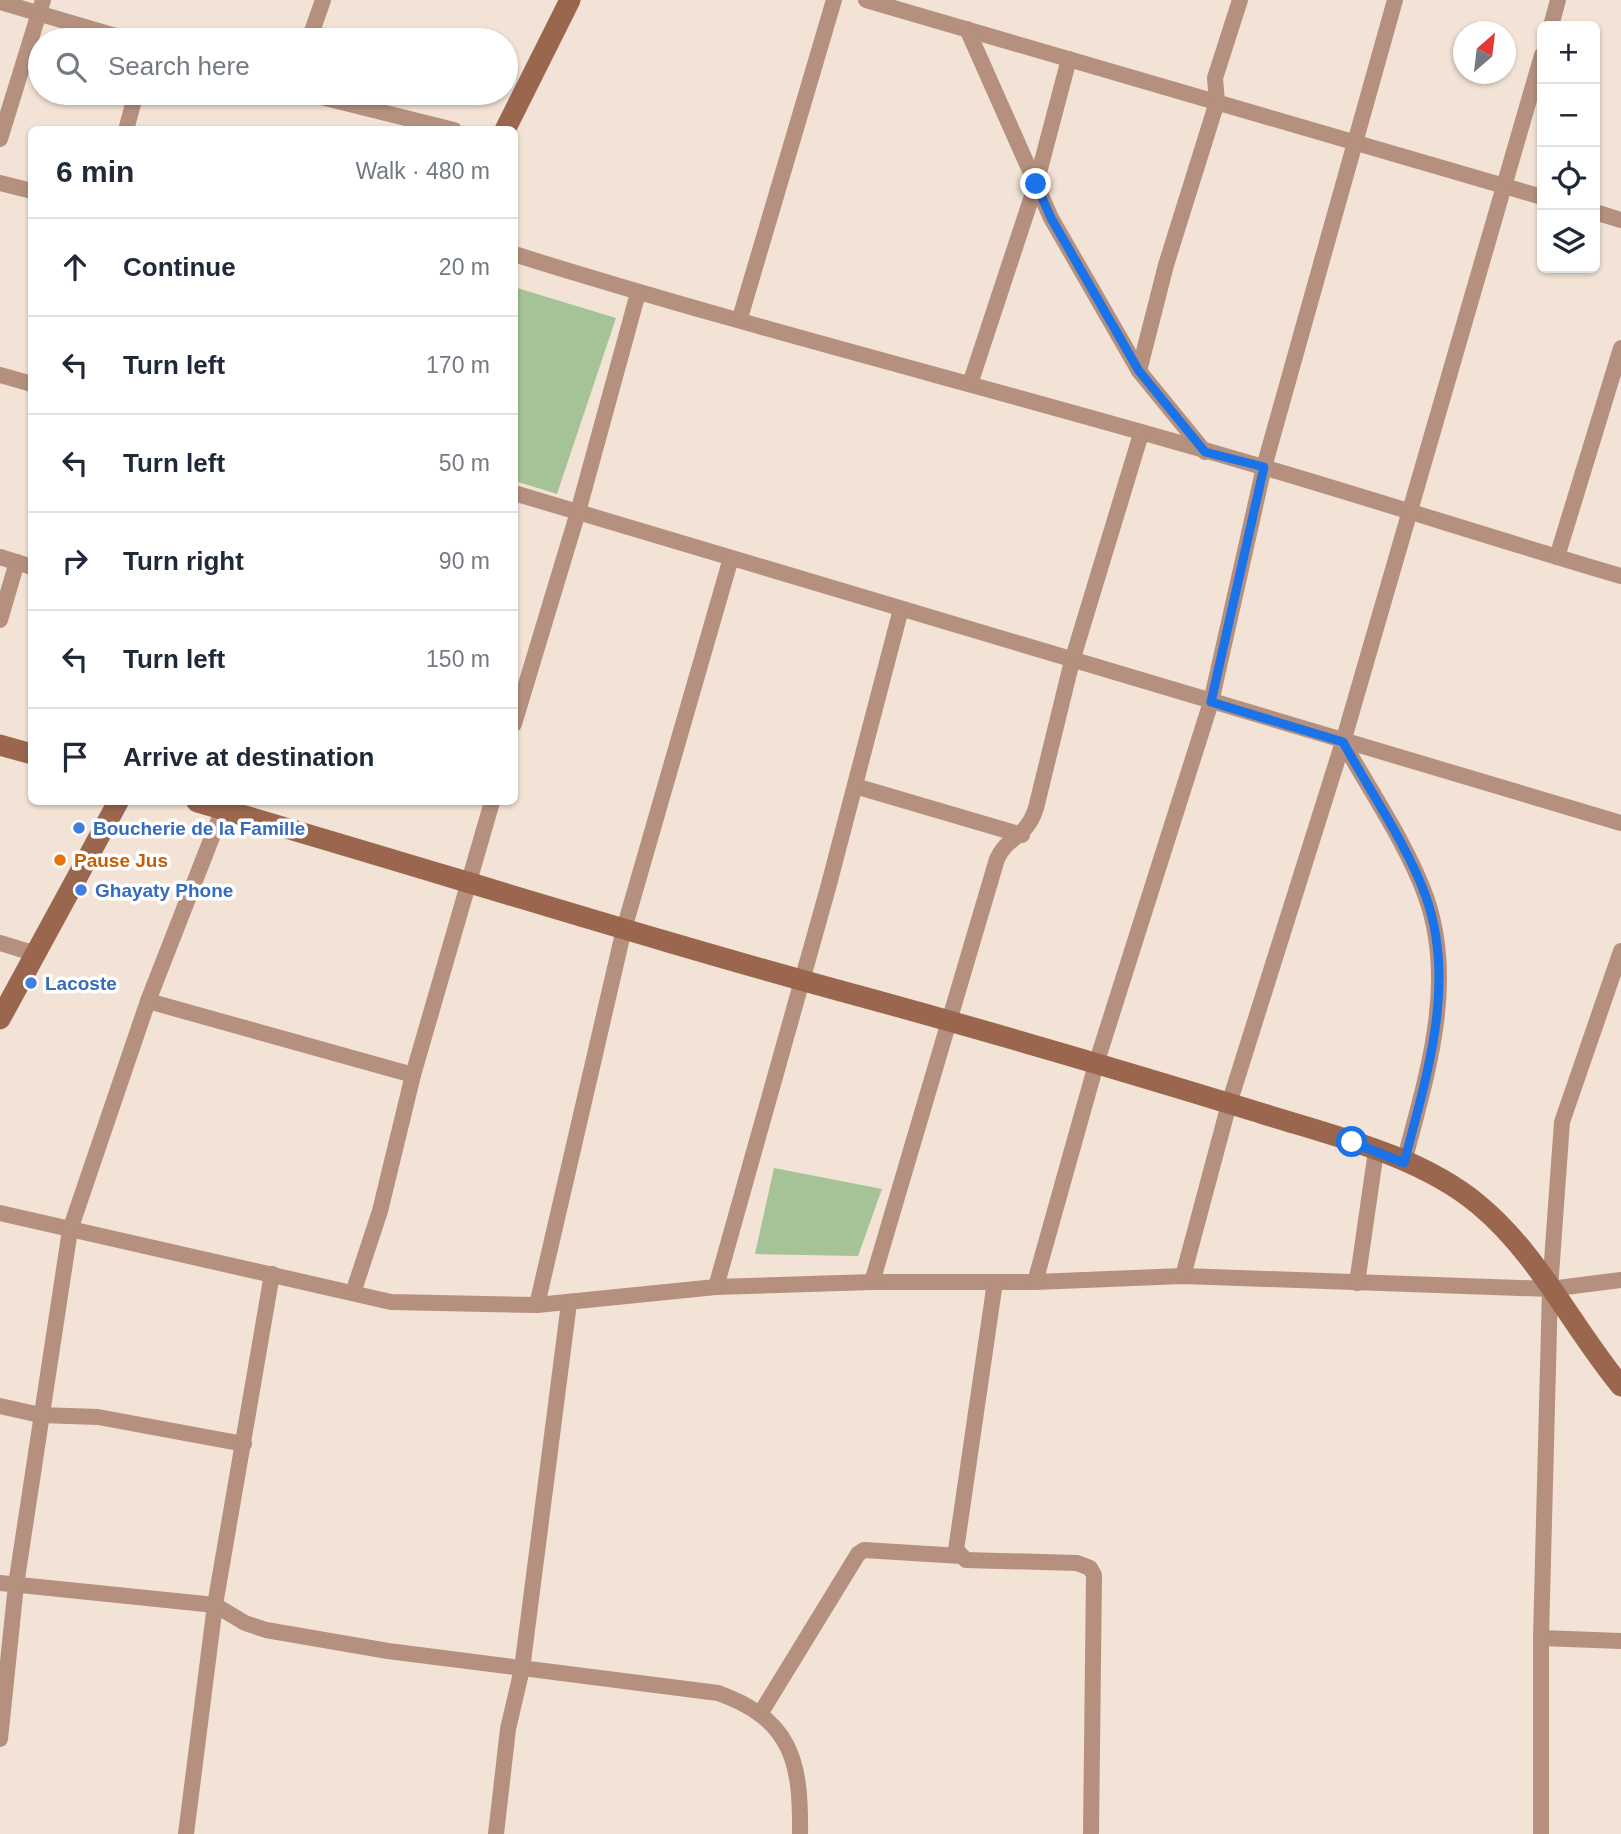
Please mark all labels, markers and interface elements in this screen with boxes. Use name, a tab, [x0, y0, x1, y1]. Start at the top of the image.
north arrow	[1453, 21, 1516, 84]
map controls	[1537, 21, 1600, 273]
button: +	[1537, 21, 1600, 84]
search box	[28, 28, 518, 105]
icon: search	[52, 48, 90, 86]
text: Search here	[108, 51, 250, 81]
button: −	[1537, 84, 1600, 147]
button: locate	[1537, 147, 1600, 210]
text: 6 min	[56, 155, 134, 188]
text: Walk · 480 m	[355, 158, 490, 184]
route end	[1020, 168, 1051, 199]
button: layers	[1537, 210, 1600, 273]
icon: ahead	[56, 248, 94, 286]
text: Continue	[123, 252, 236, 282]
text: 20 m	[439, 254, 490, 280]
icon: left	[56, 346, 94, 384]
text: Turn left	[123, 350, 225, 380]
text: 170 m	[426, 352, 490, 378]
icon: left	[56, 444, 94, 482]
text: Turn left	[123, 448, 225, 478]
text: 50 m	[439, 450, 490, 476]
icon: right	[56, 542, 94, 580]
text: Turn right	[123, 546, 244, 576]
text: 90 m	[439, 548, 490, 574]
icon: left	[56, 640, 94, 678]
text: Turn left	[123, 644, 225, 674]
text: 150 m	[426, 646, 490, 672]
icon: arrive	[56, 738, 94, 776]
text: Arrive at destination	[123, 742, 374, 772]
place label: Boucherie de la Famille	[93, 818, 305, 839]
marker: Boucherie de la Famille	[71, 820, 87, 836]
place label: Pause Jus	[74, 850, 168, 871]
marker: Pause Jus	[52, 852, 68, 868]
place label: Ghayaty Phone	[95, 880, 233, 901]
marker: Ghayaty Phone	[73, 882, 89, 898]
place label: Lacoste	[45, 973, 117, 994]
marker: Lacoste	[23, 975, 39, 991]
route start	[1336, 1126, 1367, 1157]

